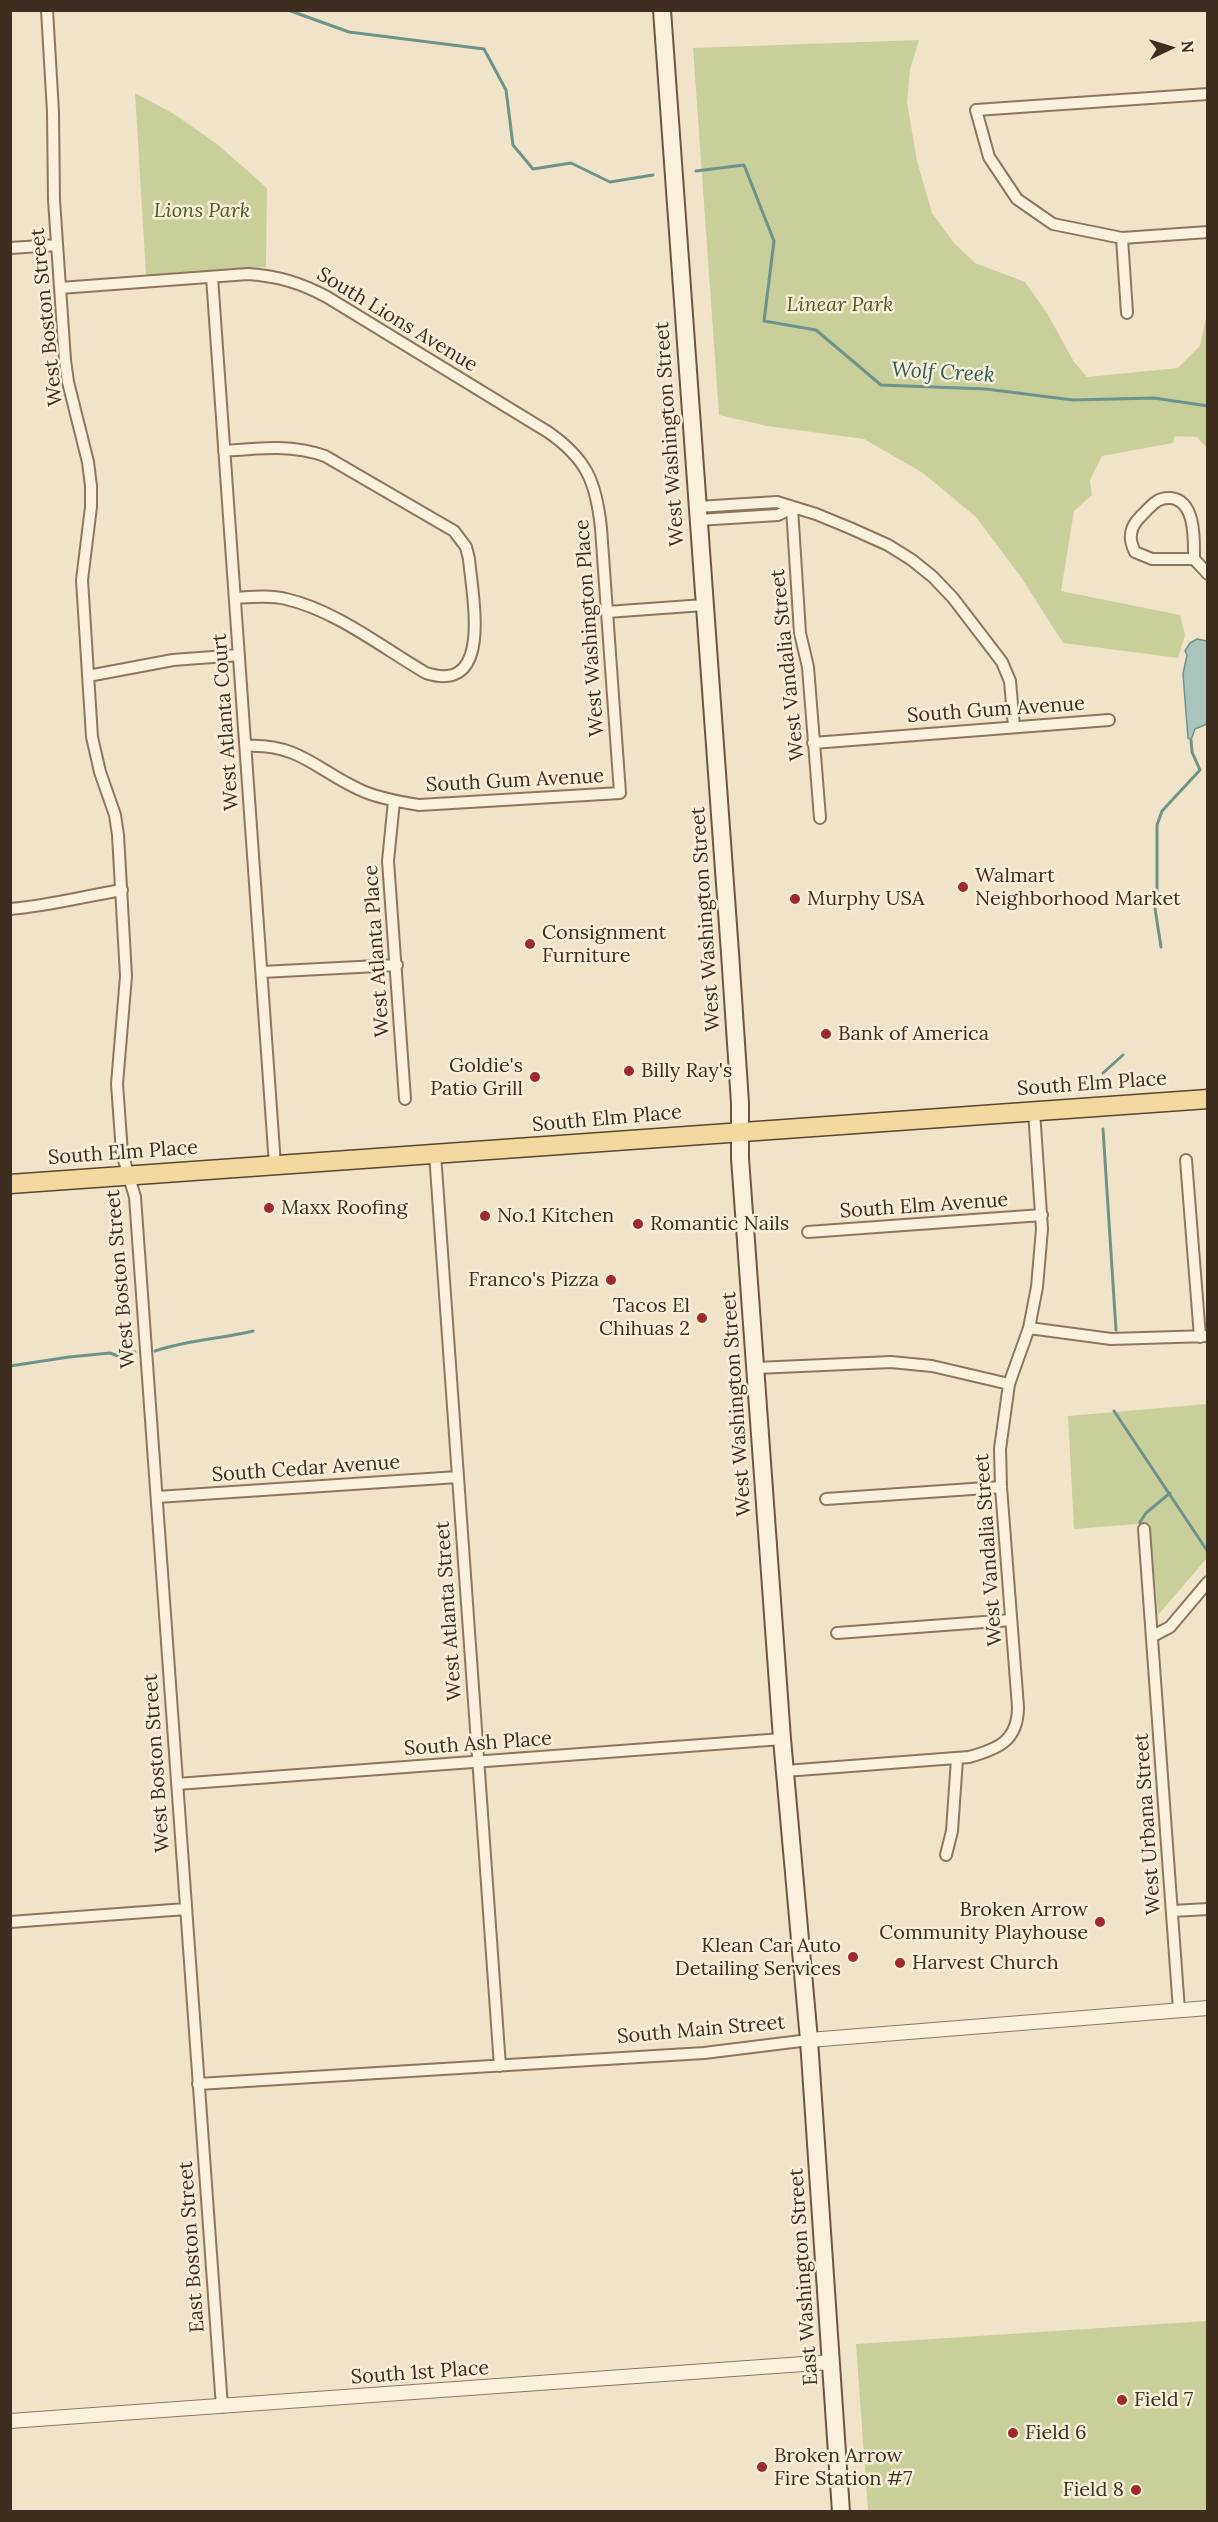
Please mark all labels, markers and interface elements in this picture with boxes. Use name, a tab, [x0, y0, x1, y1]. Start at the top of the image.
north arrow	[1140, 18, 1200, 78]
text: N	[1178, 40, 1198, 54]
park label: Lions Park	[154, 199, 250, 223]
street label: West Boston Street	[26, 227, 68, 407]
street label: South Lions Avenue	[312, 262, 482, 378]
park label: Linear Park	[787, 293, 893, 317]
street label: West Washington Street	[650, 321, 690, 547]
water label: Wolf Creek	[891, 358, 995, 388]
street label: West Washington Place	[570, 519, 610, 737]
street label: West Vandalia Street	[766, 568, 810, 762]
street label: West Atlanta Court	[208, 633, 244, 811]
street label: South Gum Avenue	[906, 692, 1086, 728]
street label: South Gum Avenue	[425, 764, 605, 798]
street label: West Washington Street	[686, 806, 726, 1032]
street label: West Atlanta Place	[359, 864, 395, 1038]
place label: Walmart Neighborhood Market	[975, 864, 1181, 911]
marker: Walmart Neighborhood Market	[956, 880, 970, 894]
place label: Murphy USA	[807, 887, 924, 911]
marker: Murphy USA	[788, 892, 802, 906]
place label: Consignment Furniture	[542, 921, 666, 968]
marker: Consignment Furniture	[523, 937, 537, 951]
place label: Bank of America	[838, 1022, 989, 1046]
marker: Bank of America	[819, 1027, 833, 1041]
place label: Goldie's Patio Grill	[430, 1054, 523, 1101]
place label: Billy Ray's	[641, 1059, 732, 1083]
marker: Billy Ray's	[622, 1064, 636, 1078]
street label: South Elm Place	[1016, 1067, 1168, 1101]
marker: Goldie's Patio Grill	[528, 1070, 542, 1084]
street label: South Elm Place	[531, 1101, 683, 1137]
street label: South Elm Place	[47, 1136, 199, 1170]
street label: South Elm Avenue	[839, 1188, 1009, 1224]
street label: West Boston Street	[101, 1189, 141, 1369]
place label: Maxx Roofing	[281, 1196, 408, 1220]
marker: Maxx Roofing	[262, 1201, 276, 1215]
place label: No.1 Kitchen	[497, 1204, 614, 1228]
marker: No.1 Kitchen	[478, 1209, 492, 1223]
place label: Romantic Nails	[650, 1212, 789, 1236]
marker: Romantic Nails	[631, 1217, 645, 1231]
place label: Franco's Pizza	[468, 1268, 599, 1292]
marker: Franco's Pizza	[604, 1273, 618, 1287]
street label: West Washington Street	[717, 1291, 757, 1517]
place label: Tacos El Chihuas 2	[599, 1294, 690, 1341]
marker: Tacos El Chihuas 2	[695, 1311, 709, 1325]
street label: South Cedar Avenue	[211, 1450, 401, 1488]
street label: West Vandalia Street	[970, 1453, 1008, 1647]
street label: West Atlanta Street	[431, 1520, 467, 1702]
street label: West Boston Street	[139, 1673, 175, 1853]
street label: South Ash Place	[403, 1727, 553, 1761]
street label: West Urbana Street	[1130, 1732, 1166, 1916]
place label: Broken Arrow Community Playhouse	[879, 1898, 1088, 1945]
marker: Broken Arrow Community Playhouse	[1093, 1915, 1107, 1929]
place label: Klean Car Auto Detailing Services	[675, 1934, 841, 1981]
marker: Klean Car Auto Detailing Services	[846, 1950, 860, 1964]
place label: Harvest Church	[912, 1951, 1059, 1975]
marker: Harvest Church	[893, 1956, 907, 1970]
street label: South Main Street	[616, 2011, 786, 2049]
street label: East Boston Street	[174, 2160, 210, 2334]
street label: East Washington Street	[784, 2167, 824, 2387]
street label: South 1st Place	[350, 2356, 490, 2390]
place label: Field 7	[1134, 2388, 1193, 2412]
marker: Field 7	[1115, 2393, 1129, 2407]
place label: Field 6	[1025, 2421, 1087, 2445]
marker: Field 6	[1006, 2426, 1020, 2440]
place label: Broken Arrow Fire Station #7	[774, 2444, 913, 2491]
marker: Broken Arrow Fire Station #7	[755, 2460, 769, 2474]
place label: Field 8	[1063, 2478, 1124, 2502]
marker: Field 8	[1129, 2483, 1143, 2497]

